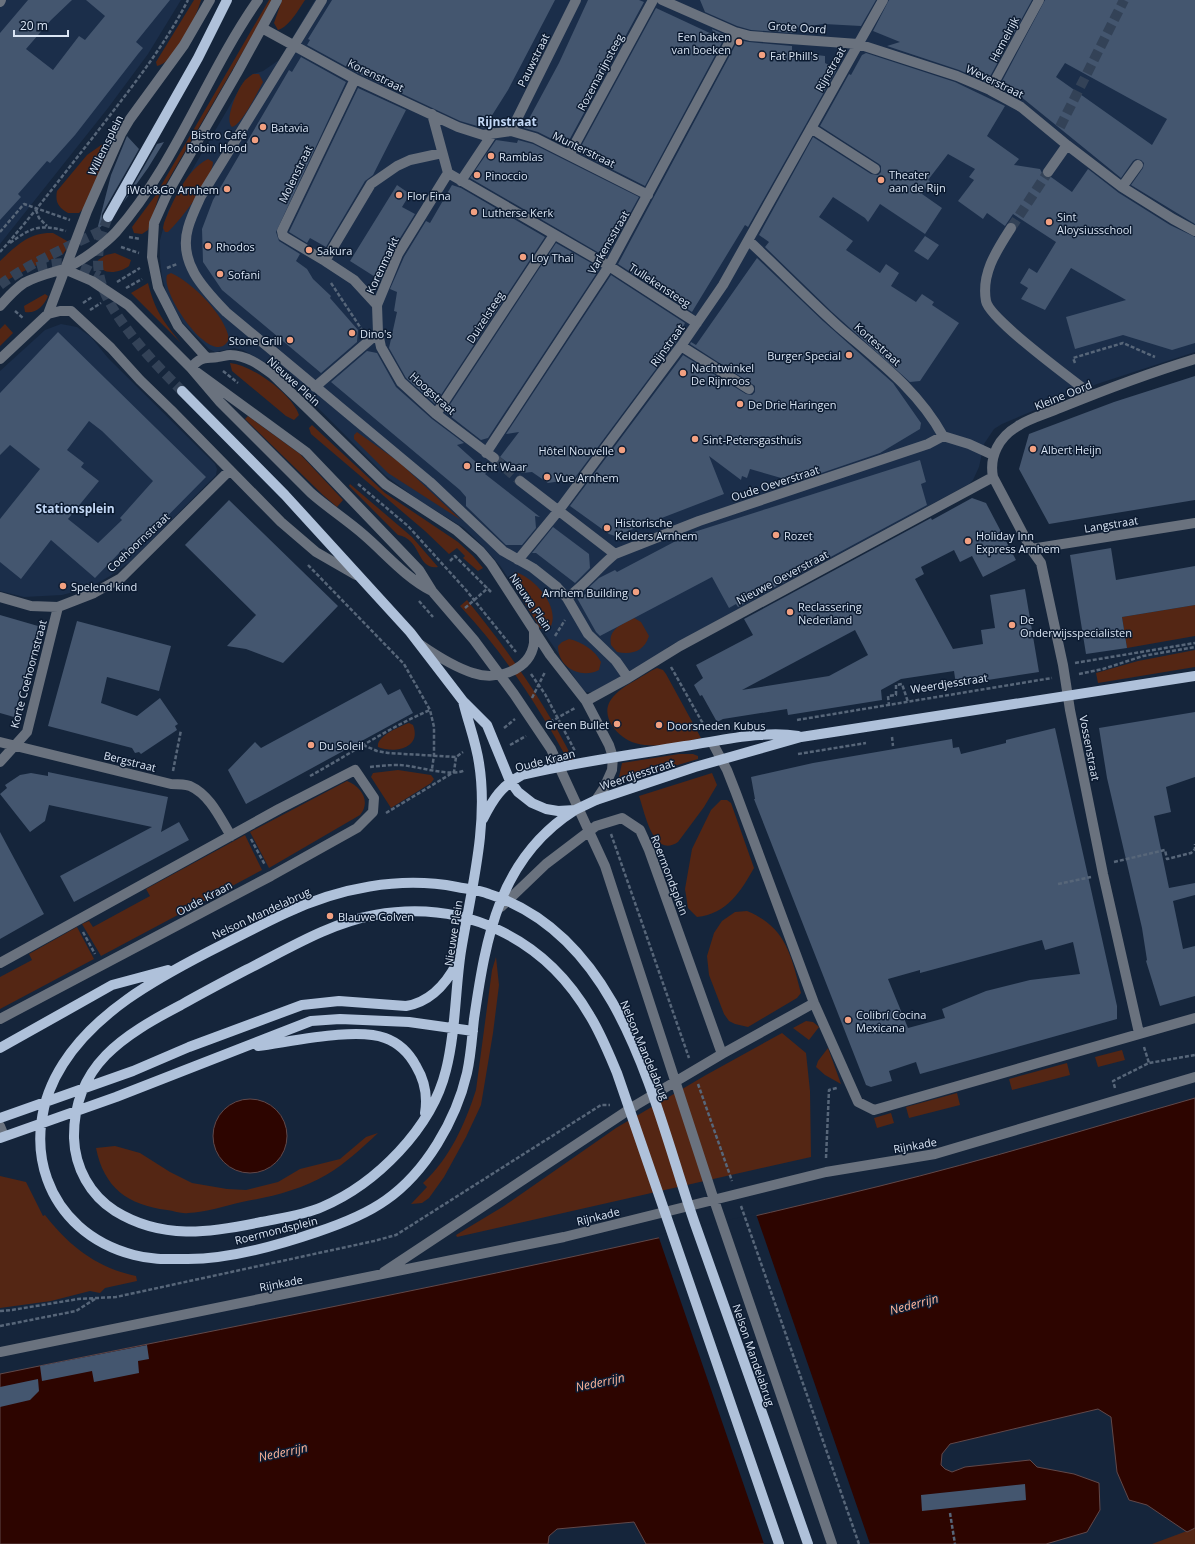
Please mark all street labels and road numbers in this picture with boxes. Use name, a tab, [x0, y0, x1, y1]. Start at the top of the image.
street label: Hemelrijk	[986, 14, 1022, 64]
street label: Grote Oord	[767, 17, 827, 37]
street label: Pauwstraat	[514, 31, 552, 89]
street label: Rozemarijnsteeg	[573, 31, 627, 113]
street label: Rijnstraat	[812, 44, 848, 94]
street label: Korenstraat	[345, 55, 407, 95]
street label: Weverstraat	[964, 61, 1026, 101]
street label: Willemsplein	[84, 112, 126, 178]
street label: Munterstraat	[550, 127, 618, 171]
street label: Molenstraat	[275, 143, 315, 205]
street label: Varkensstraat	[584, 207, 632, 276]
street label: Korenmarkt	[362, 234, 402, 296]
street label: Tullekensteeg	[626, 259, 694, 311]
street label: Duizelsteeg	[463, 288, 507, 346]
street label: Kortestraat	[852, 319, 905, 369]
street label: Rijnstraat	[647, 321, 687, 369]
street label: Nieuwe Plein	[264, 353, 324, 409]
street label: Hoogstraat	[407, 368, 459, 418]
street label: Kleine Oord	[1032, 377, 1094, 413]
street label: Oude Oeverstraat	[729, 462, 821, 504]
street label: Coehoornstraat	[103, 509, 173, 575]
street label: Langstraat	[1083, 512, 1139, 536]
street label: Nieuwe Oeverstraat	[733, 546, 831, 608]
street label: Nieuwe Plein	[506, 570, 556, 634]
street label: Korte Coehoornstraat	[6, 618, 50, 730]
street label: Weerdjesstraat	[909, 670, 989, 696]
street label: Vossenstraat	[1076, 714, 1104, 782]
street label: Oude Kraan	[513, 745, 577, 775]
street label: Bergstraat	[102, 747, 158, 775]
street label: Weerdjesstraat	[598, 755, 676, 793]
street label: Roermondsplein	[648, 833, 692, 917]
street label: Oude Kraan	[173, 877, 235, 919]
street label: Nelson Mandelabrug	[209, 884, 313, 942]
street label: Nieuwe Plein	[440, 899, 466, 967]
street label: Nelson Mandelabrug	[617, 998, 673, 1102]
street label: Rijnkade	[892, 1134, 938, 1156]
street label: Rijnkade	[575, 1203, 621, 1229]
street label: Roermondsplein	[233, 1212, 319, 1248]
street label: Rijnkade	[258, 1271, 304, 1295]
street label: Nelson Mandelabrug	[729, 1302, 779, 1408]

